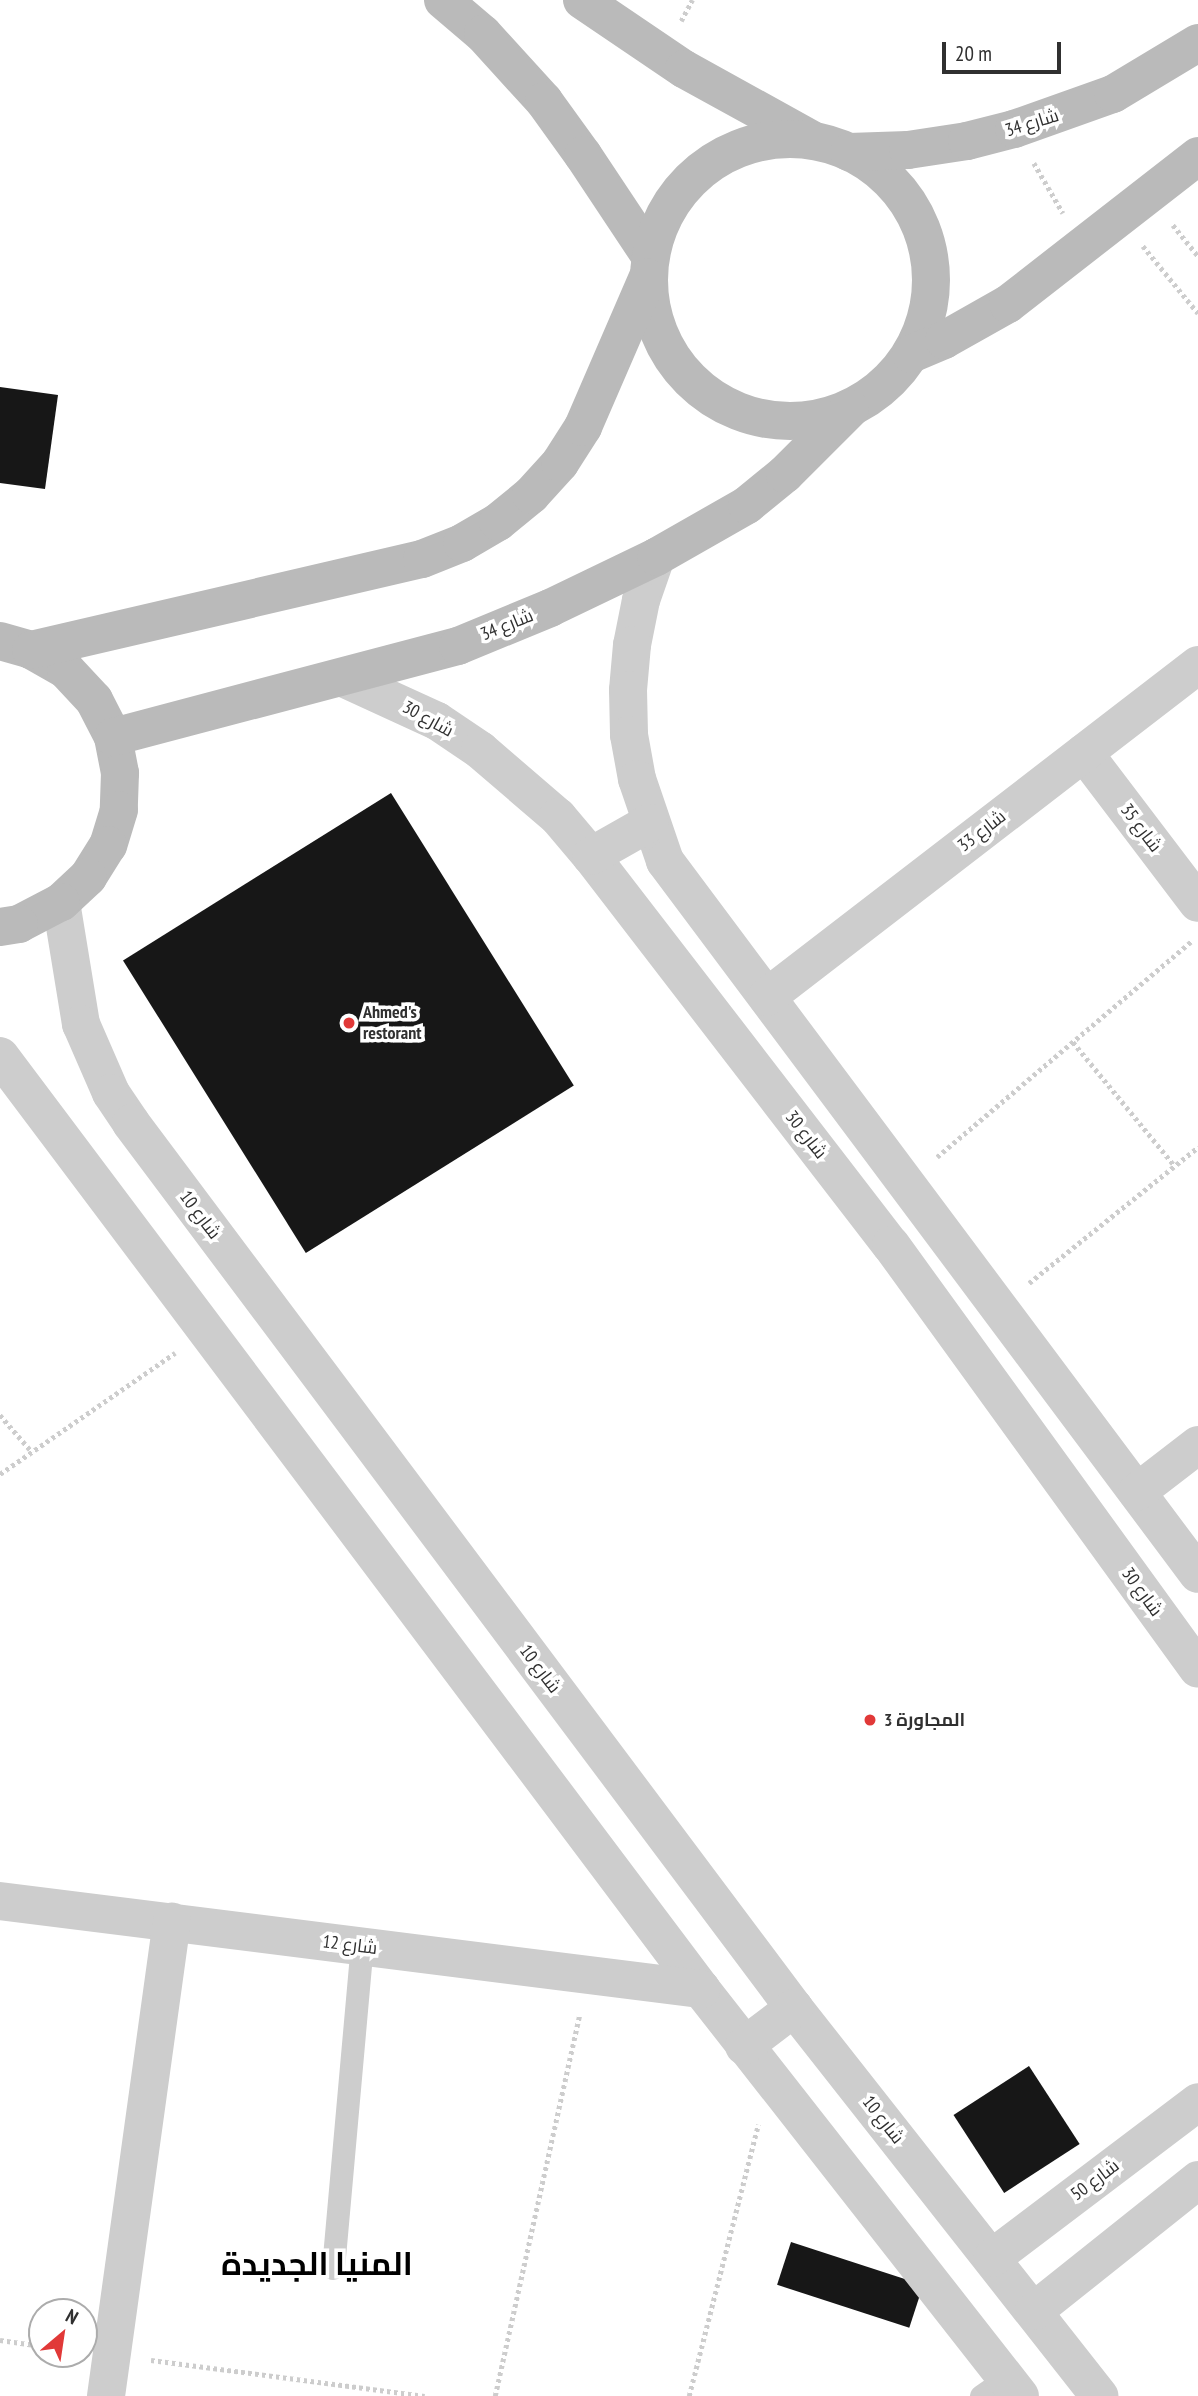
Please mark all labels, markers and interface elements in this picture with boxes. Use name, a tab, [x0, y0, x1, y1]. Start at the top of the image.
scale bar	[946, 28, 1065, 72]
text: 20 m	[955, 40, 992, 67]
street label: شارع 34	[1003, 105, 1061, 141]
street label: شارع 34	[478, 605, 536, 645]
street label: شارع 30	[399, 696, 457, 742]
street label: شارع 35	[1116, 800, 1166, 856]
street label: شارع 33	[954, 806, 1010, 856]
place label: Ahmed's restorant	[363, 1002, 422, 1044]
marker: Ahmed's restorant	[341, 1015, 357, 1031]
street label: شارع 30	[781, 1107, 831, 1163]
street label: شارع 10	[175, 1187, 225, 1243]
street label: شارع 30	[1117, 1563, 1167, 1621]
street label: شارع 10	[515, 1641, 565, 1697]
place label: المجاورة 3	[884, 1709, 965, 1731]
marker: المجاورة 3	[862, 1712, 878, 1728]
street label: شارع 12	[321, 1931, 379, 1959]
street label: شارع 10	[858, 2092, 908, 2148]
street label: شارع 50	[1067, 2155, 1123, 2205]
district label: المنيا الجديدة	[221, 2244, 413, 2282]
north arrow	[28, 2298, 98, 2368]
text: N	[62, 2303, 83, 2329]

